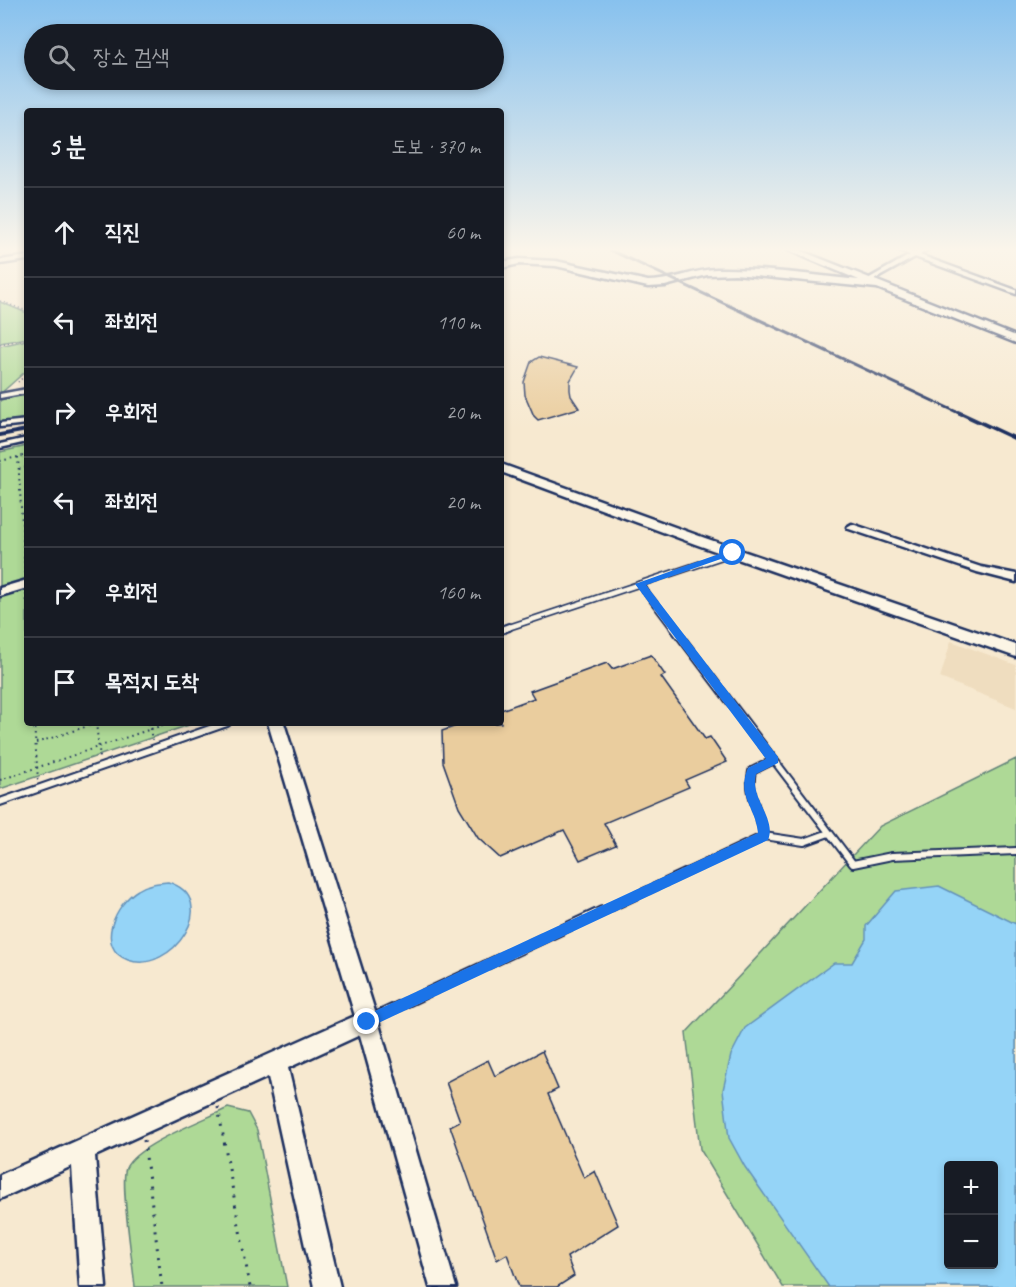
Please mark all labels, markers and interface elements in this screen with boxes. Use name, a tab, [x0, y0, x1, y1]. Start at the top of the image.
search box	[24, 24, 504, 90]
icon: search	[45, 41, 78, 74]
text: 장소 검색	[93, 43, 169, 71]
text: 5 분	[48, 130, 87, 163]
text: 도보 · 370 m	[391, 134, 480, 159]
icon: ahead	[48, 216, 81, 249]
text: 직진	[105, 218, 140, 246]
text: 60 m	[446, 220, 480, 245]
icon: left	[48, 306, 81, 339]
text: 좌회전	[105, 308, 158, 336]
text: 110 m	[437, 310, 480, 335]
icon: right	[48, 396, 81, 429]
text: 우회전	[105, 398, 158, 426]
text: 20 m	[446, 400, 480, 425]
icon: left	[48, 486, 81, 519]
text: 좌회전	[105, 488, 158, 516]
text: 20 m	[446, 490, 480, 515]
route start	[719, 539, 745, 565]
icon: right	[48, 576, 81, 609]
text: 우회전	[105, 578, 158, 606]
text: 160 m	[437, 580, 480, 605]
icon: arrive	[48, 666, 81, 699]
text: 목적지 도착	[105, 668, 199, 696]
route end	[353, 1008, 379, 1034]
map controls	[944, 1161, 998, 1269]
button: +	[944, 1161, 998, 1215]
button: −	[944, 1215, 998, 1269]

